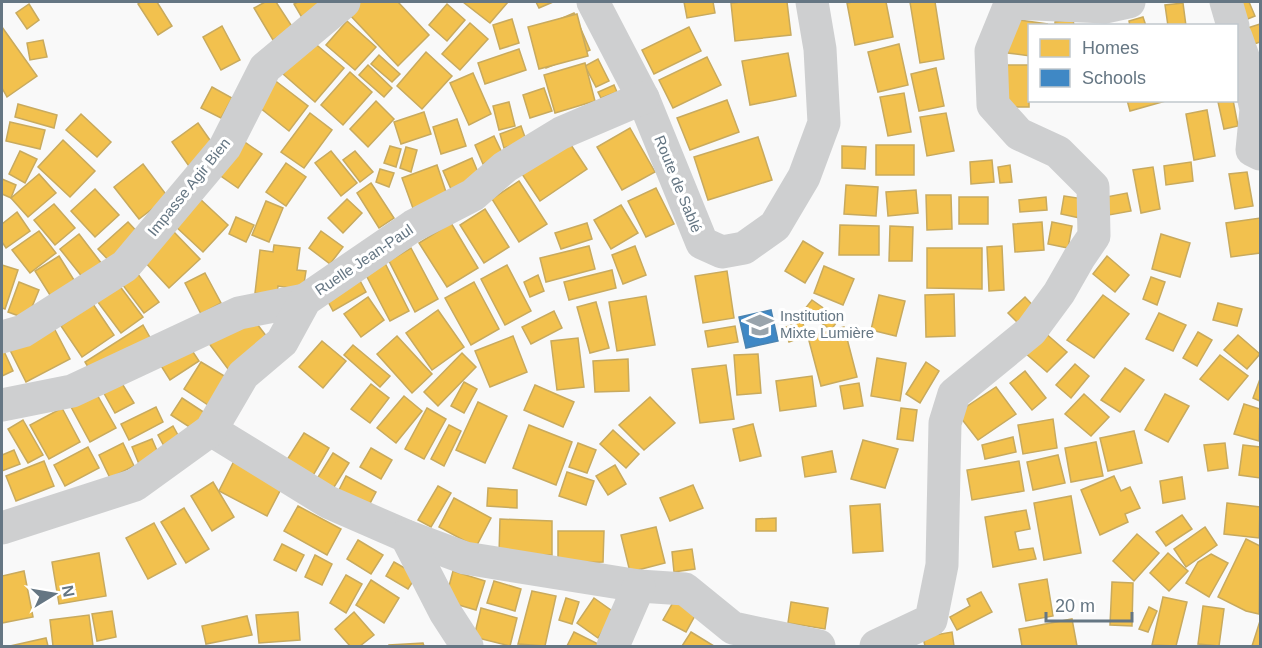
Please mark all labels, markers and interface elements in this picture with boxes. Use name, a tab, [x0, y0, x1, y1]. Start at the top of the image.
legend	[1028, 24, 1238, 102]
text: Homes	[1082, 38, 1139, 58]
text: Schools	[1082, 68, 1146, 88]
street label: Route de Sablé	[651, 133, 706, 235]
street label: Impasse Agir Bien	[144, 134, 233, 239]
street label: Ruelle Jean-Paul	[312, 221, 416, 299]
place label: Institution Mixte Lumière	[780, 307, 874, 341]
school or university icon: Institution Mixte Lumière	[745, 310, 775, 340]
north arrow	[24, 564, 84, 624]
text: N	[59, 584, 78, 599]
scale bar	[1046, 585, 1132, 623]
text: 20 m	[1055, 596, 1095, 616]

